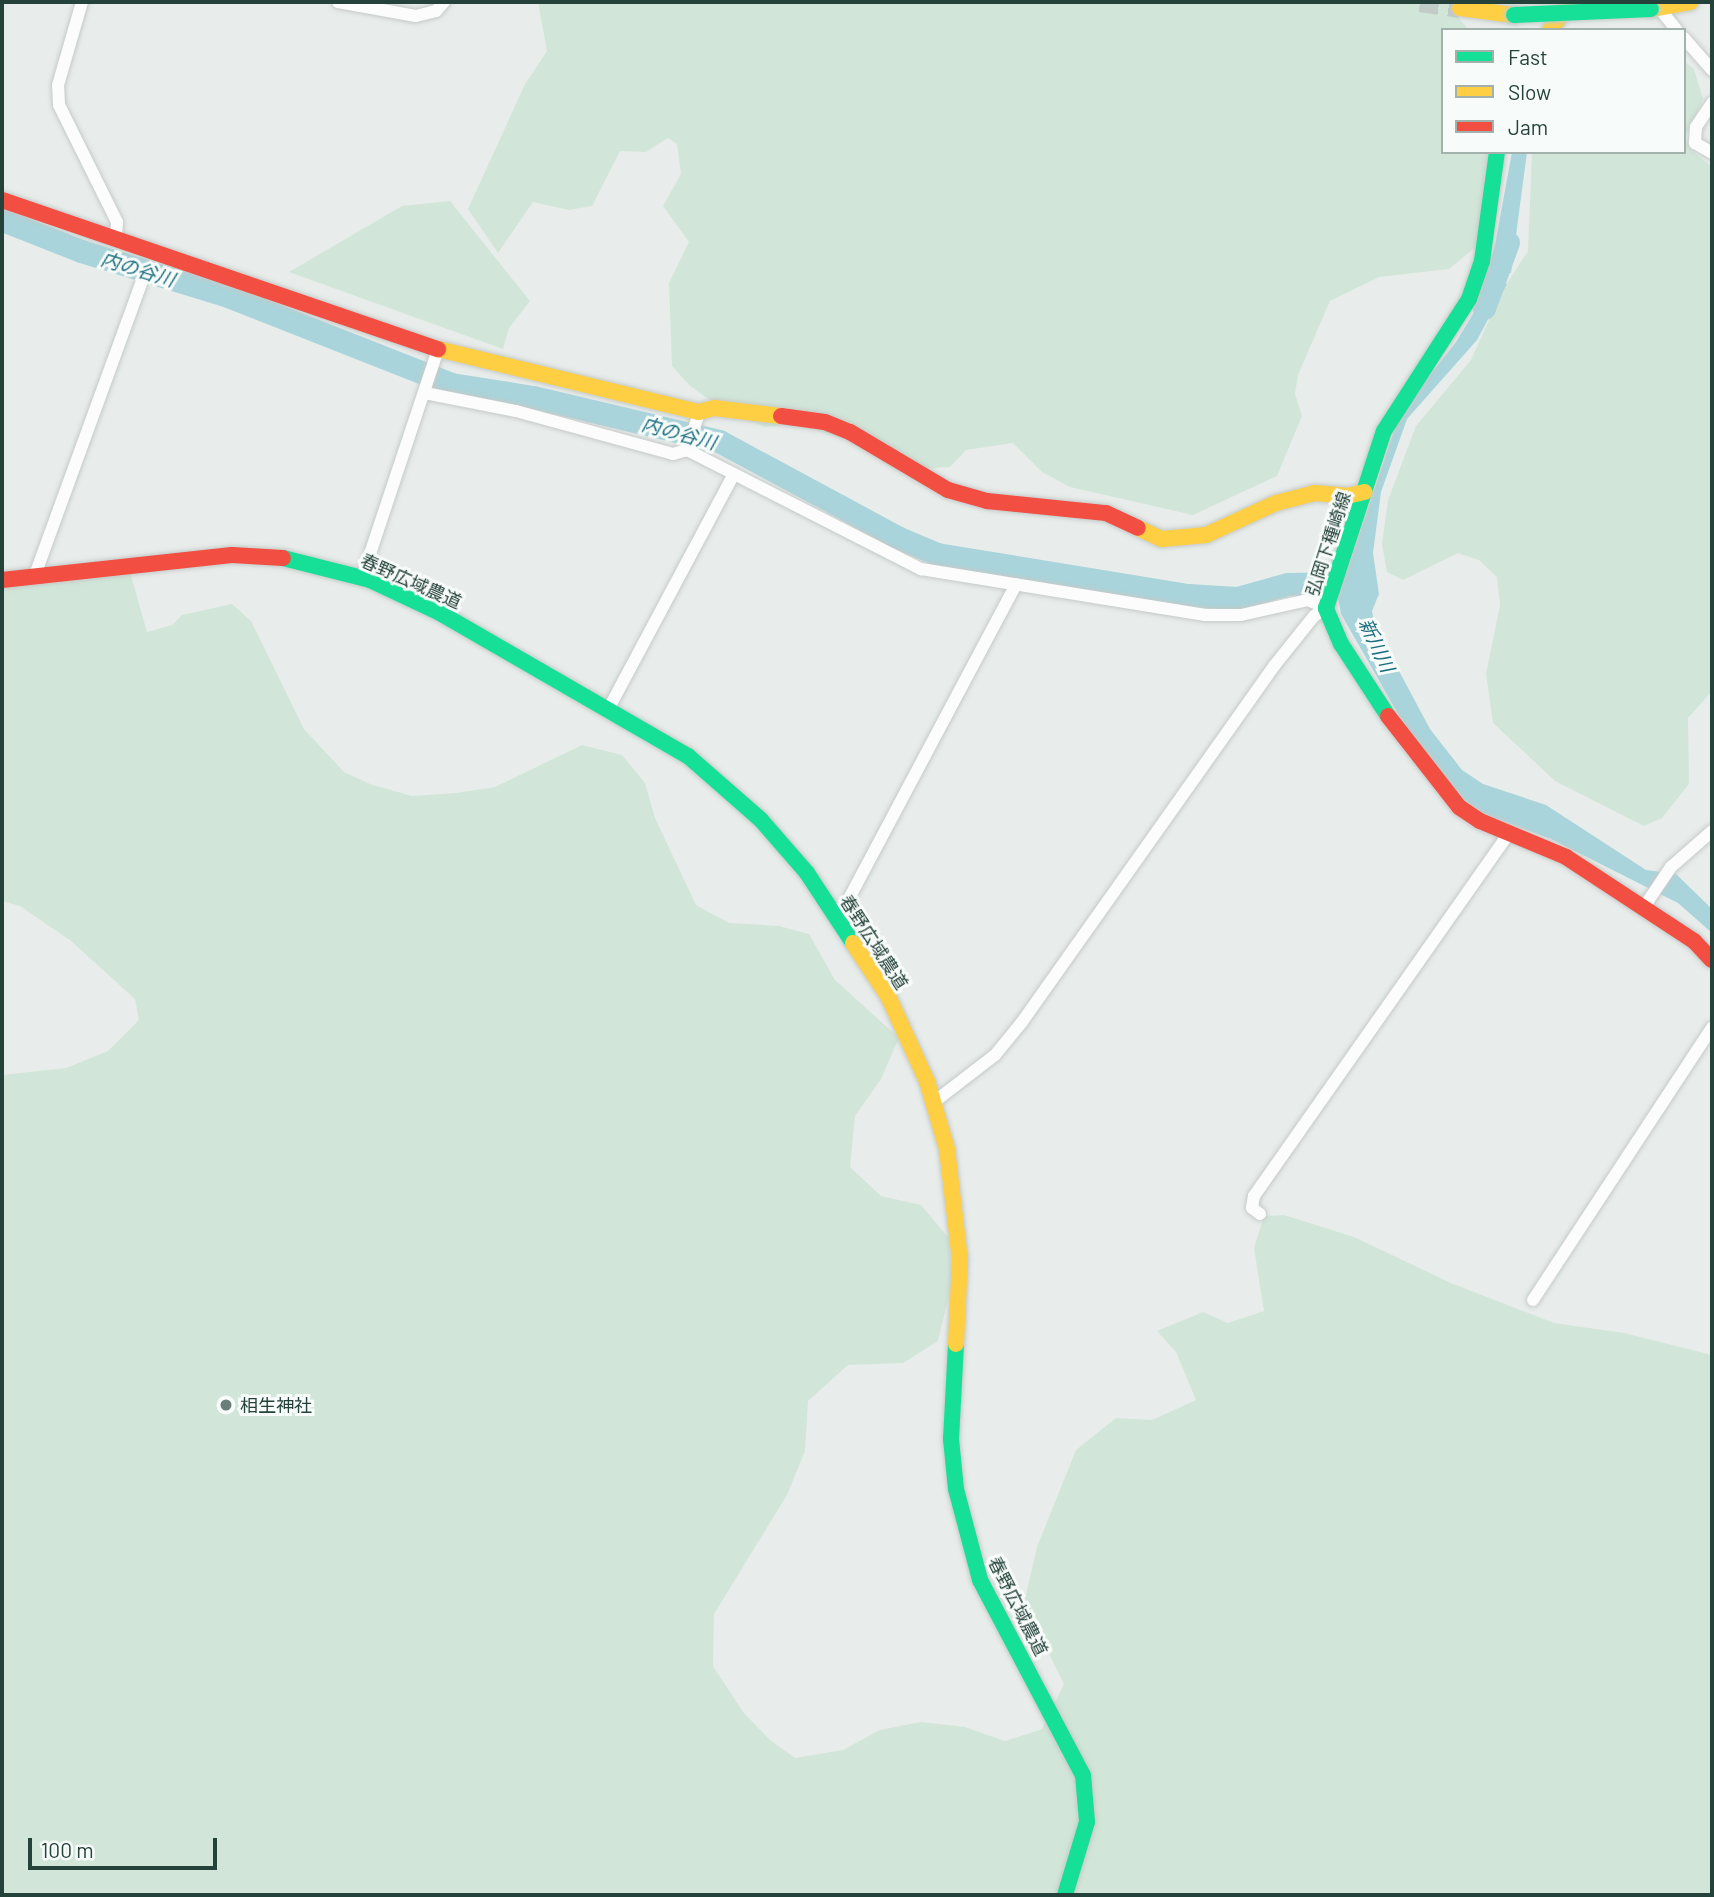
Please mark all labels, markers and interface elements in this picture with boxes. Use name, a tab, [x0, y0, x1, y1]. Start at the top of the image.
legend	[1441, 28, 1686, 154]
text: Fast	[1508, 44, 1548, 69]
text: Slow	[1508, 79, 1551, 104]
text: Jam	[1508, 114, 1548, 139]
water label: 内の谷川	[98, 247, 178, 291]
water label: 内の谷川	[639, 412, 719, 454]
street label: 弘岡下種崎線	[1301, 489, 1355, 599]
street label: 春野広域農道	[357, 549, 465, 613]
water label: 新川川	[1355, 614, 1399, 676]
street label: 春野広域農道	[836, 891, 912, 993]
place label: 相生神社	[240, 1394, 312, 1416]
marker: 相生神社	[218, 1397, 234, 1413]
street label: 春野広域農道	[984, 1553, 1052, 1659]
scale bar	[32, 1824, 220, 1868]
text: 100 m	[41, 1837, 94, 1862]

